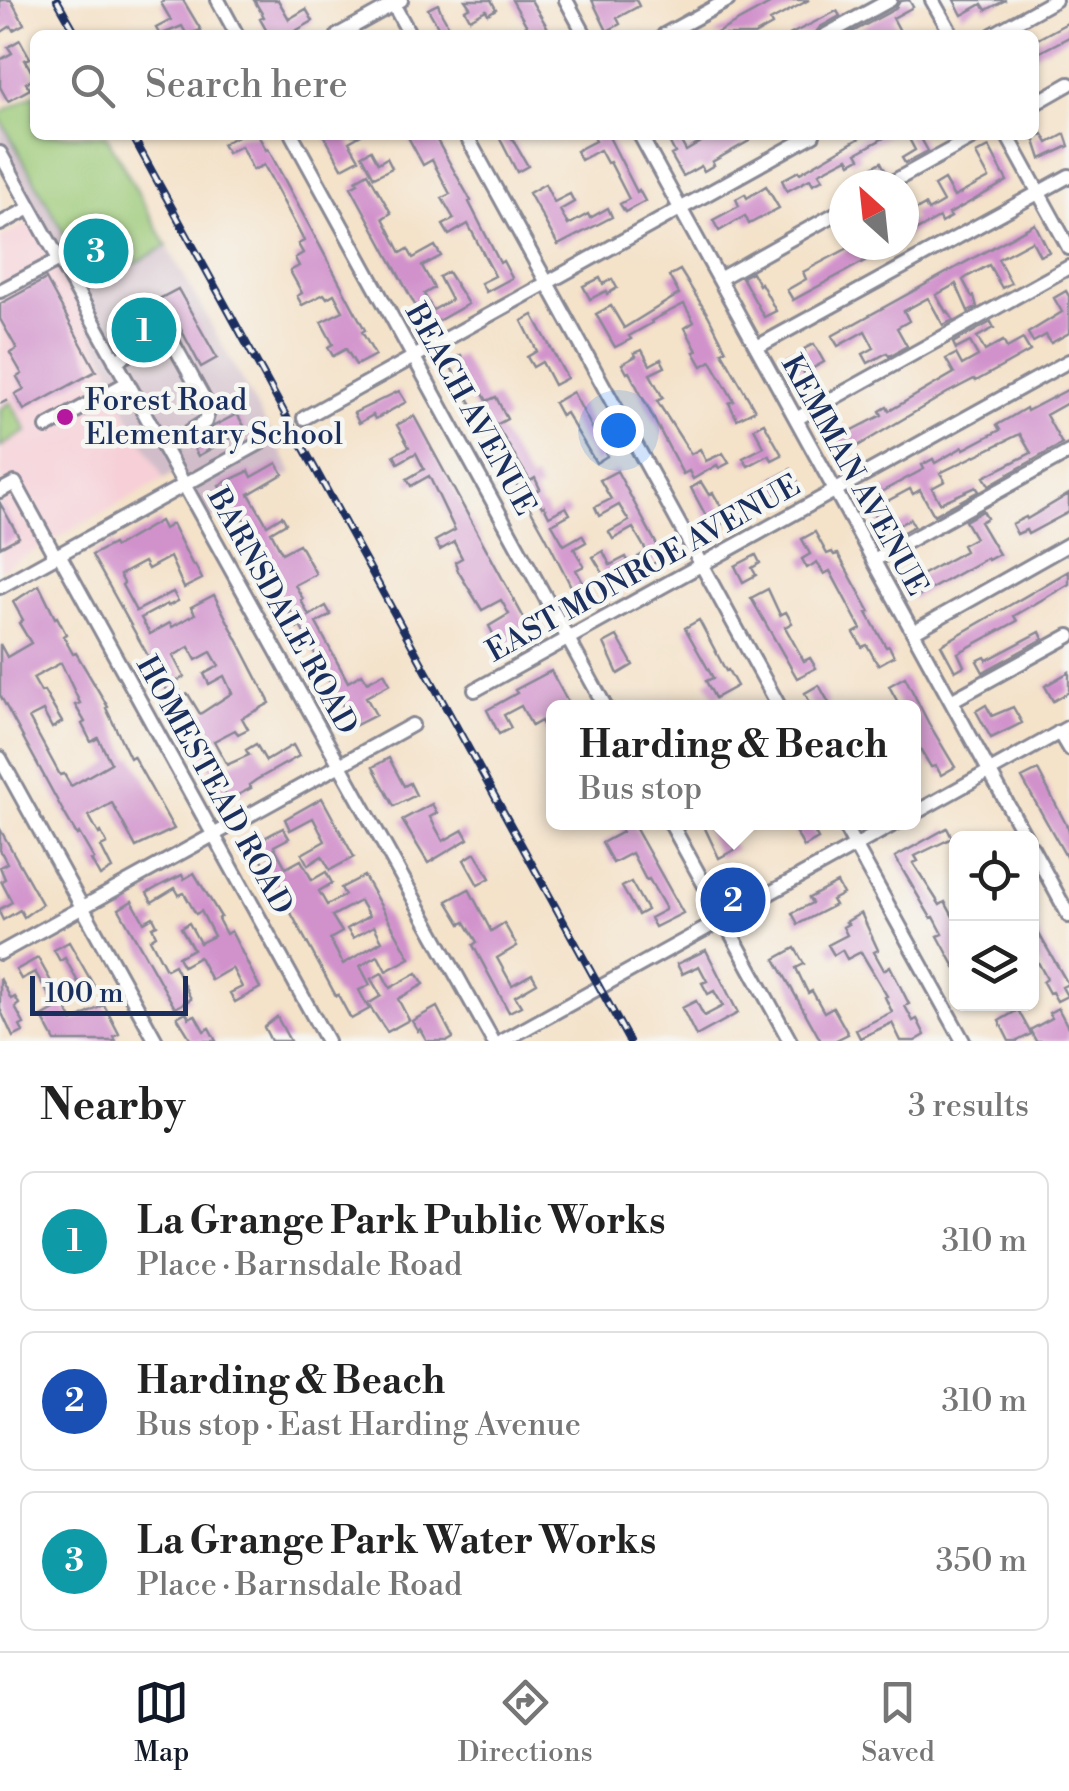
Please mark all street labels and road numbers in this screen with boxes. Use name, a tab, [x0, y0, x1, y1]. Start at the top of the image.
street label: BEACH AVENUE	[396, 296, 544, 522]
street label: KEMMAN AVENUE	[772, 349, 936, 602]
street label: EAST MONROE AVENUE	[480, 467, 807, 671]
street label: BARNSDALE ROAD	[198, 480, 366, 742]
street label: HOMESTEAD ROAD	[127, 649, 301, 922]

